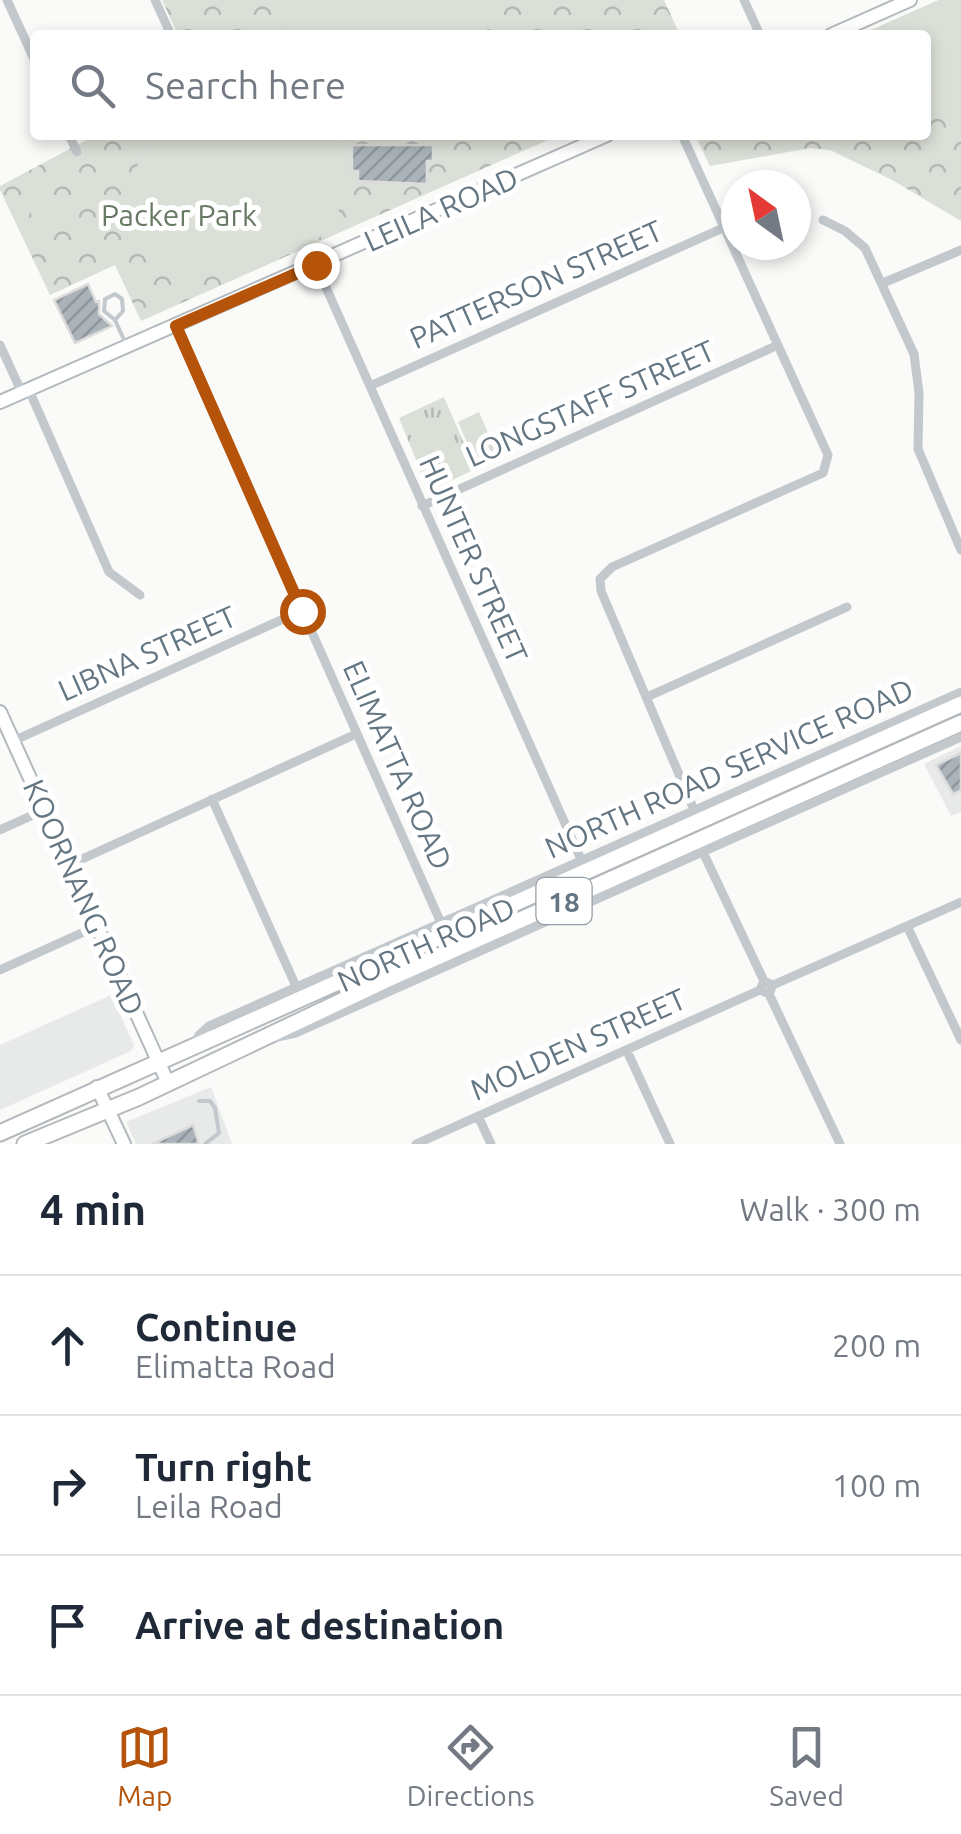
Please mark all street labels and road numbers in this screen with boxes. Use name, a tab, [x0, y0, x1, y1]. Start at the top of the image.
street label: LEILA ROAD	[359, 160, 523, 258]
street label: PATTERSON STREET	[404, 213, 668, 355]
street label: LONGSTAFF STREET	[460, 333, 720, 473]
street label: HUNTER STREET	[413, 450, 535, 668]
street label: LIBNA STREET	[53, 598, 242, 707]
street label: ELIMATTA ROAD	[337, 655, 459, 875]
street label: NORTH ROAD SERVICE ROAD	[540, 671, 918, 865]
street label: KOORNANG ROAD	[17, 774, 151, 1020]
road number: 18	[536, 878, 592, 924]
street label: NORTH ROAD	[332, 890, 520, 998]
street label: MOLDEN STREET	[465, 981, 691, 1107]

